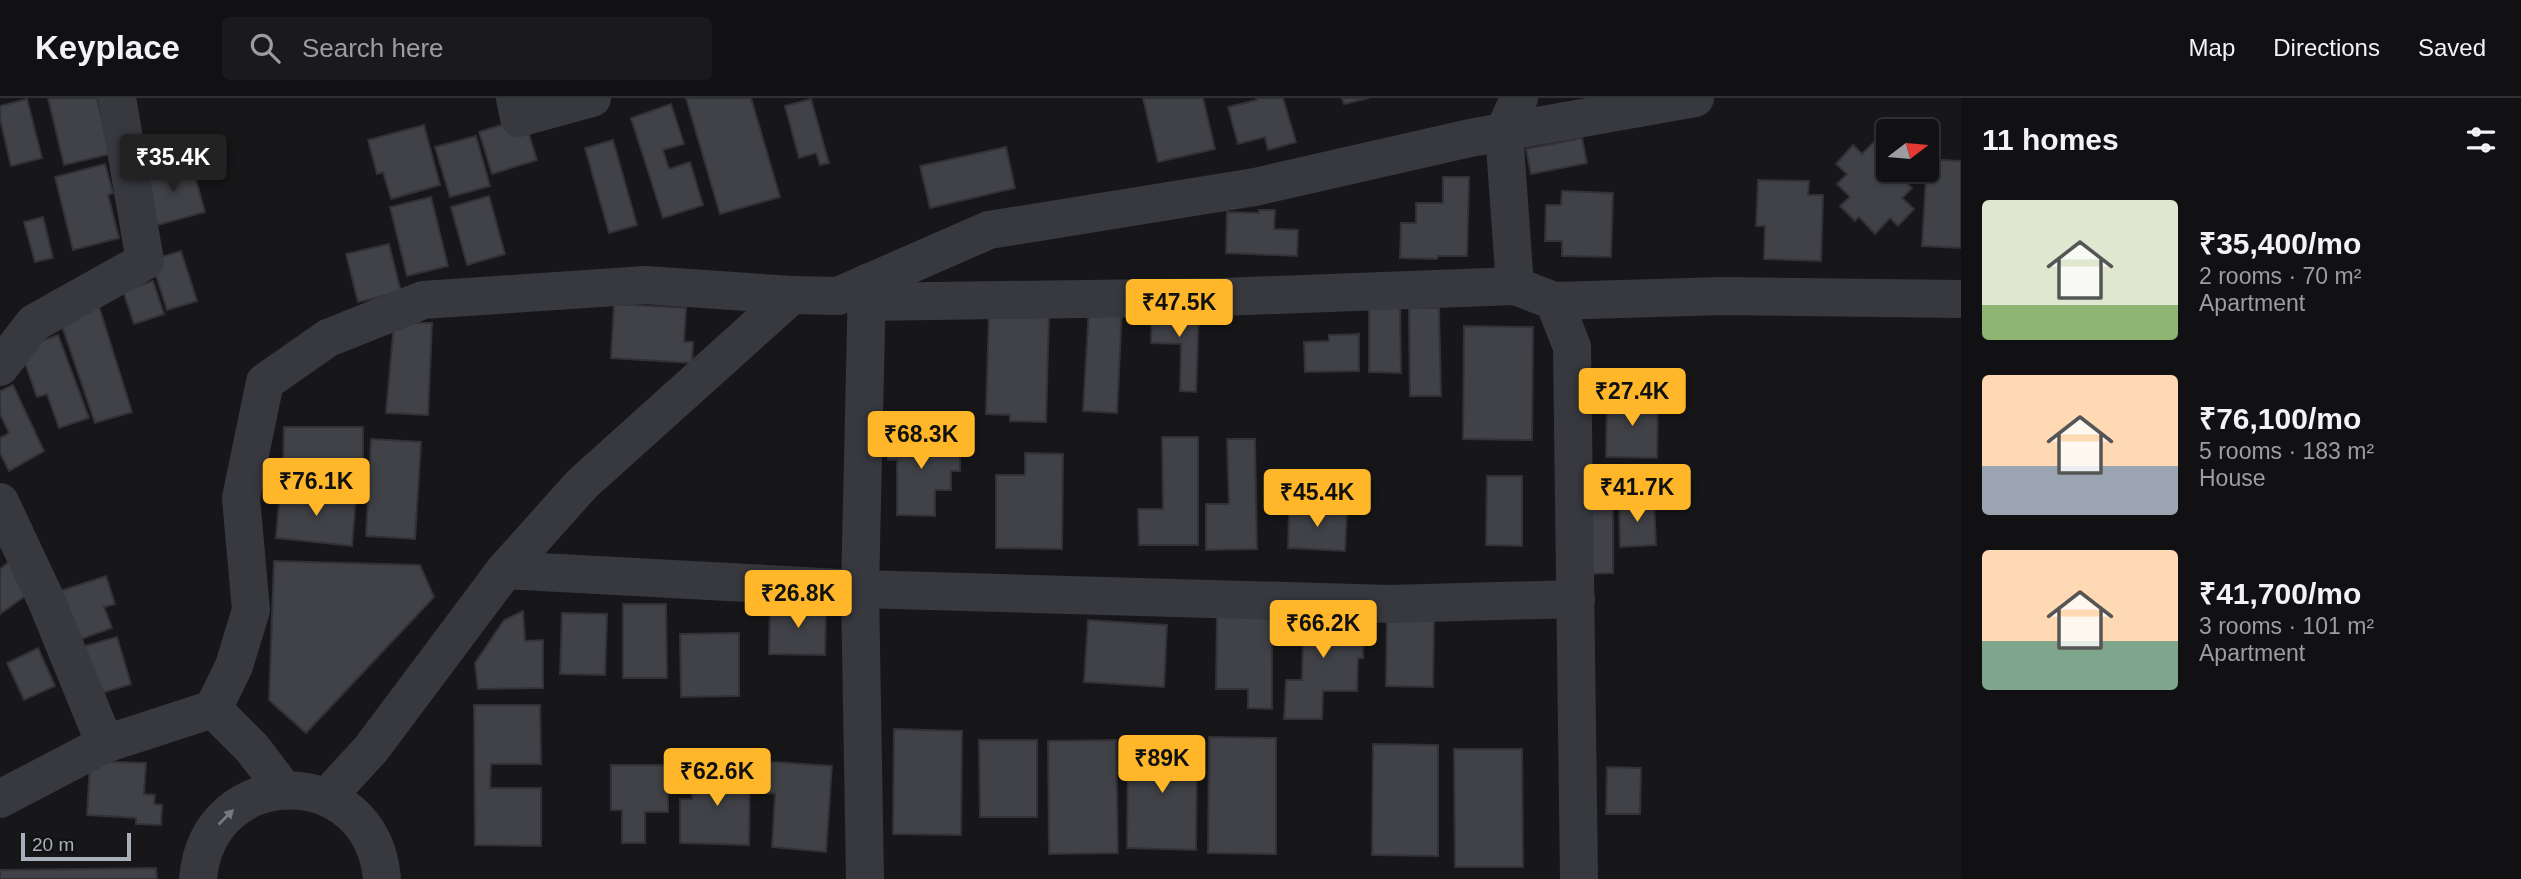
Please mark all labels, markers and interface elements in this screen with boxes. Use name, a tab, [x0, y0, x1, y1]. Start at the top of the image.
search box	[222, 17, 712, 80]
text: Keyplace	[35, 29, 180, 66]
icon: search	[246, 29, 284, 67]
text: Search here	[302, 33, 444, 63]
text: Map	[2189, 34, 2235, 61]
text: Directions	[2273, 34, 2380, 61]
text: Saved	[2418, 34, 2486, 61]
north arrow	[1876, 119, 1939, 182]
map controls	[1876, 119, 1939, 182]
icon: filters	[2462, 121, 2500, 159]
text: 11 homes	[1982, 123, 2119, 156]
pin: ₹35.4K	[116, 134, 230, 194]
text: ₹35.4K	[136, 144, 210, 170]
text: ₹35,400/mo	[2199, 227, 2361, 260]
icon: home	[2038, 228, 2122, 312]
text: 2 rooms · 70 m²	[2199, 263, 2361, 289]
pin: ₹47.5K	[1122, 280, 1236, 339]
text: ₹47.5K	[1142, 289, 1216, 315]
text: Apartment	[2199, 290, 2305, 316]
pin: ₹27.4K	[1575, 368, 1689, 428]
text: ₹27.4K	[1595, 378, 1669, 404]
text: ₹76,100/mo	[2199, 402, 2361, 435]
icon: home	[2038, 403, 2122, 487]
pin: ₹68.3K	[864, 412, 978, 471]
text: ₹68.3K	[884, 421, 958, 447]
text: 5 rooms · 183 m²	[2199, 438, 2374, 464]
pin: ₹76.1K	[259, 458, 373, 518]
pin: ₹41.7K	[1580, 464, 1694, 524]
text: House	[2199, 465, 2265, 491]
text: ₹76.1K	[279, 468, 353, 494]
pin: ₹45.4K	[1260, 470, 1374, 529]
text: ₹41.7K	[1600, 474, 1674, 500]
text: ₹45.4K	[1280, 479, 1354, 505]
pin: ₹26.8K	[741, 570, 855, 630]
text: ₹41,700/mo	[2199, 577, 2361, 610]
icon: home	[2038, 578, 2122, 662]
text: ₹26.8K	[761, 580, 835, 606]
pin: ₹66.2K	[1266, 601, 1380, 660]
text: ₹66.2K	[1286, 610, 1360, 636]
text: 3 rooms · 101 m²	[2199, 613, 2374, 639]
text: Apartment	[2199, 640, 2305, 666]
pin: ₹89K	[1121, 736, 1203, 795]
text: ₹89K	[1134, 745, 1190, 771]
pin: ₹62.6K	[660, 748, 774, 808]
text: ₹62.6K	[680, 758, 754, 784]
one-way arrow	[218, 809, 235, 826]
scale bar	[21, 830, 131, 862]
text: 20 m	[32, 834, 74, 855]

